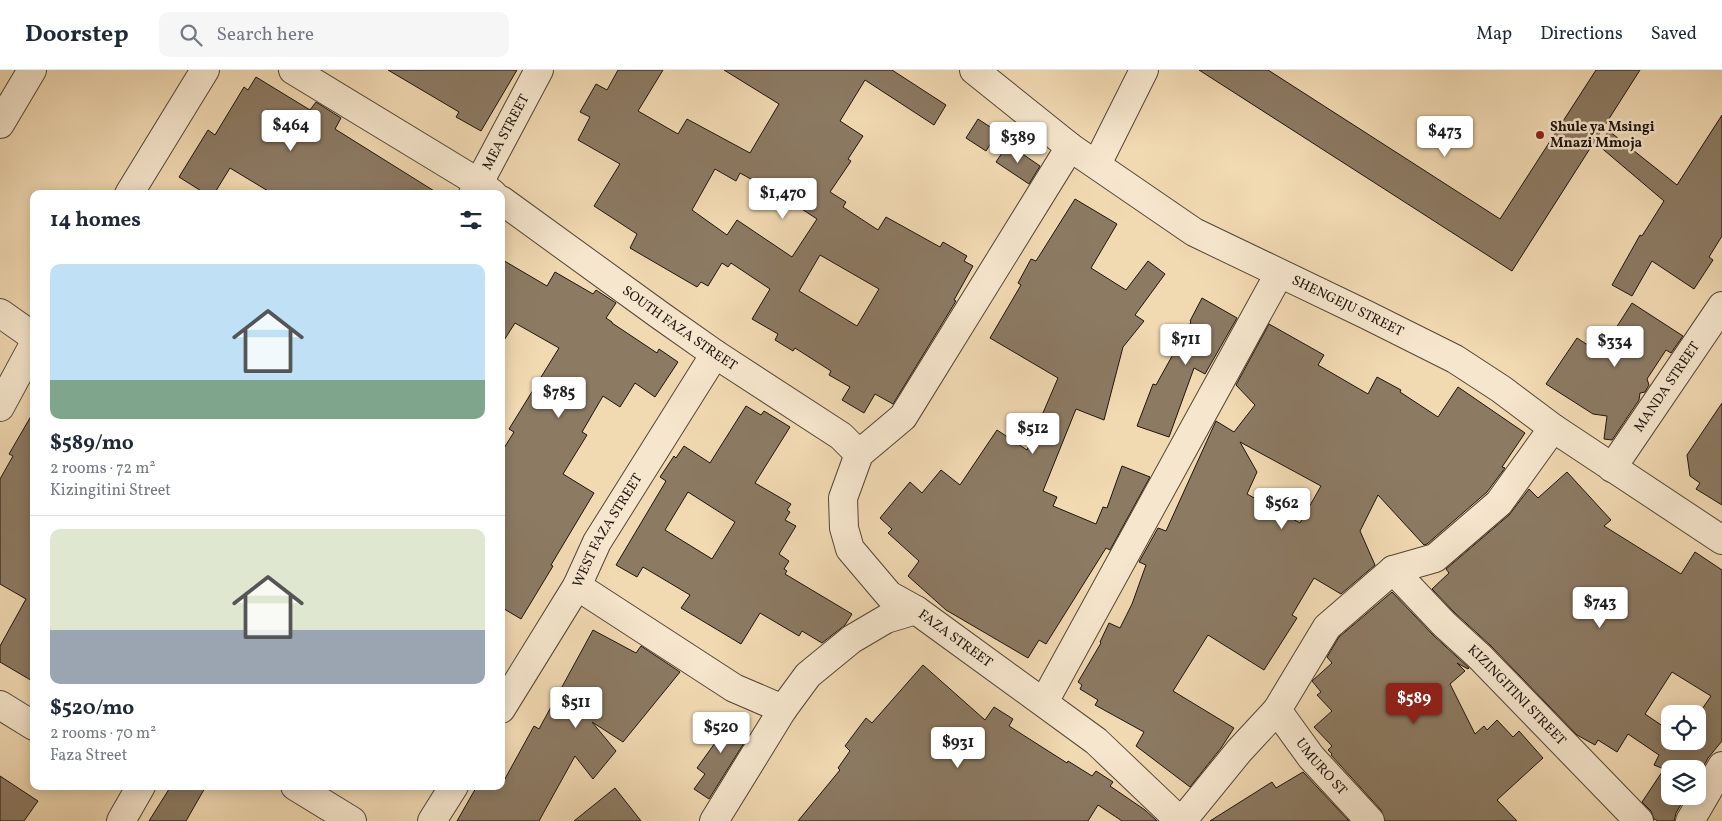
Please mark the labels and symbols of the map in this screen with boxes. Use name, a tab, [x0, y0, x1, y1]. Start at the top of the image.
street label: MEA STREET	[478, 91, 534, 173]
pin: $464	[261, 109, 321, 152]
pin: $473	[1415, 116, 1475, 158]
place label: Shule ya Msingi Mnazi Mmoja	[1550, 118, 1655, 153]
pin: $389	[988, 122, 1048, 164]
marker: Shule ya Msingi Mnazi Mmoja	[1534, 129, 1546, 141]
pin: $1,470	[742, 178, 824, 220]
street label: SHENGEJU STREET	[1289, 271, 1407, 341]
street label: SOUTH FAZA STREET	[618, 281, 741, 375]
pin: $711	[1156, 324, 1216, 366]
pin: $334	[1585, 326, 1645, 368]
street label: MANDA STREET	[1630, 338, 1704, 436]
pin: $785	[529, 376, 589, 419]
pin: $512	[1003, 412, 1063, 455]
street label: WEST FAZA STREET	[568, 470, 647, 590]
pin: $562	[1252, 488, 1312, 530]
pin: $743	[1570, 586, 1630, 629]
street label: FAZA STREET	[914, 605, 996, 672]
street label: KIZINGITINI STREET	[1463, 640, 1570, 750]
pin: $589	[1384, 682, 1444, 725]
pin: $511	[546, 686, 606, 729]
pin: $520	[691, 712, 751, 754]
pin: $931	[928, 726, 988, 769]
street label: UMURO ST	[1291, 734, 1351, 799]

